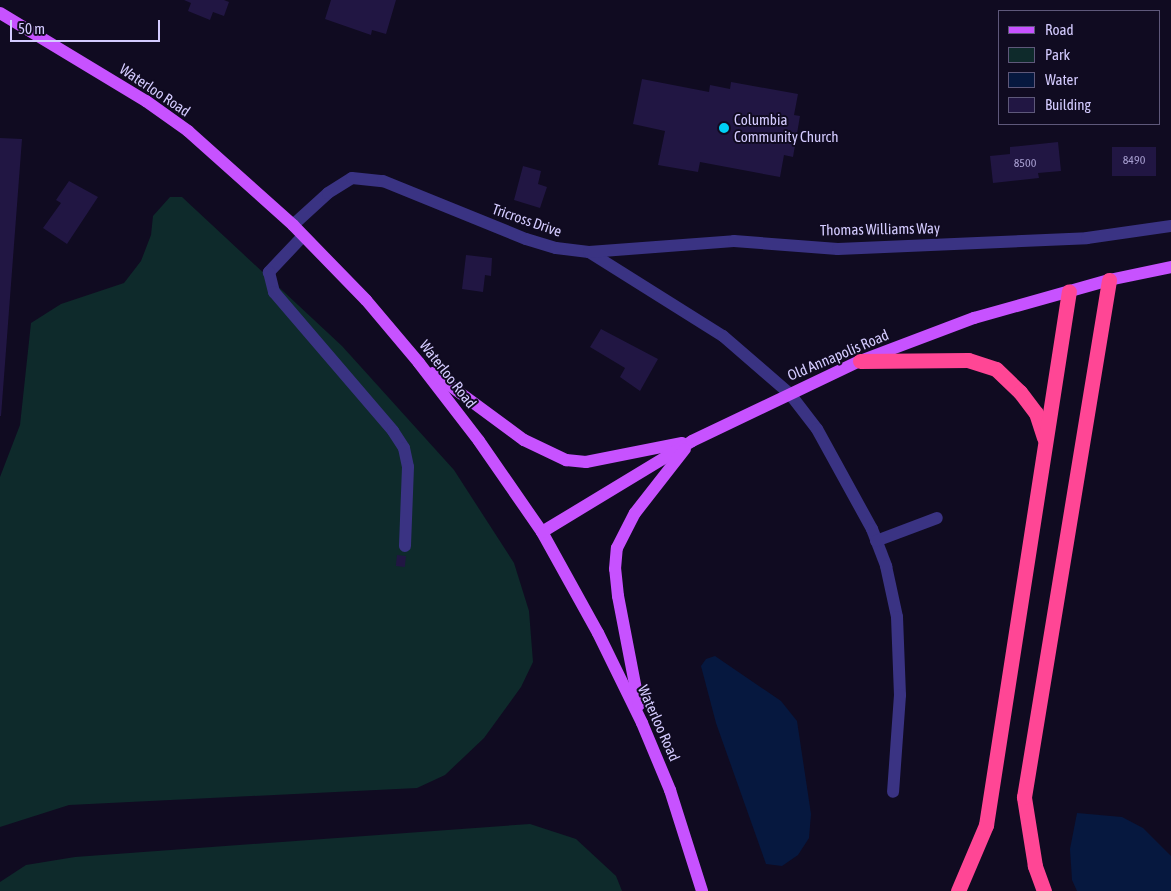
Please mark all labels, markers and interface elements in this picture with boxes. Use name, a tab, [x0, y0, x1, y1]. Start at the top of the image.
scale bar	[12, 10, 162, 42]
legend	[998, 10, 1161, 125]
text: 50 m	[18, 20, 45, 37]
text: Road	[1045, 21, 1074, 38]
text: Park	[1045, 46, 1070, 63]
street label: Waterloo Road	[116, 60, 194, 120]
text: Water	[1045, 71, 1078, 88]
text: Building	[1045, 96, 1091, 113]
place label: Columbia Community Church	[734, 110, 838, 145]
marker: Columbia Community Church	[718, 122, 730, 134]
house number: 8490	[1123, 154, 1145, 168]
house number: 8500	[1014, 157, 1036, 171]
street label: Tricross Drive	[490, 200, 564, 240]
street label: Thomas Williams Way	[820, 219, 940, 239]
street label: Old Annapolis Road	[785, 326, 891, 384]
street label: Waterloo Road	[416, 336, 480, 412]
street label: Waterloo Road	[634, 682, 684, 764]

